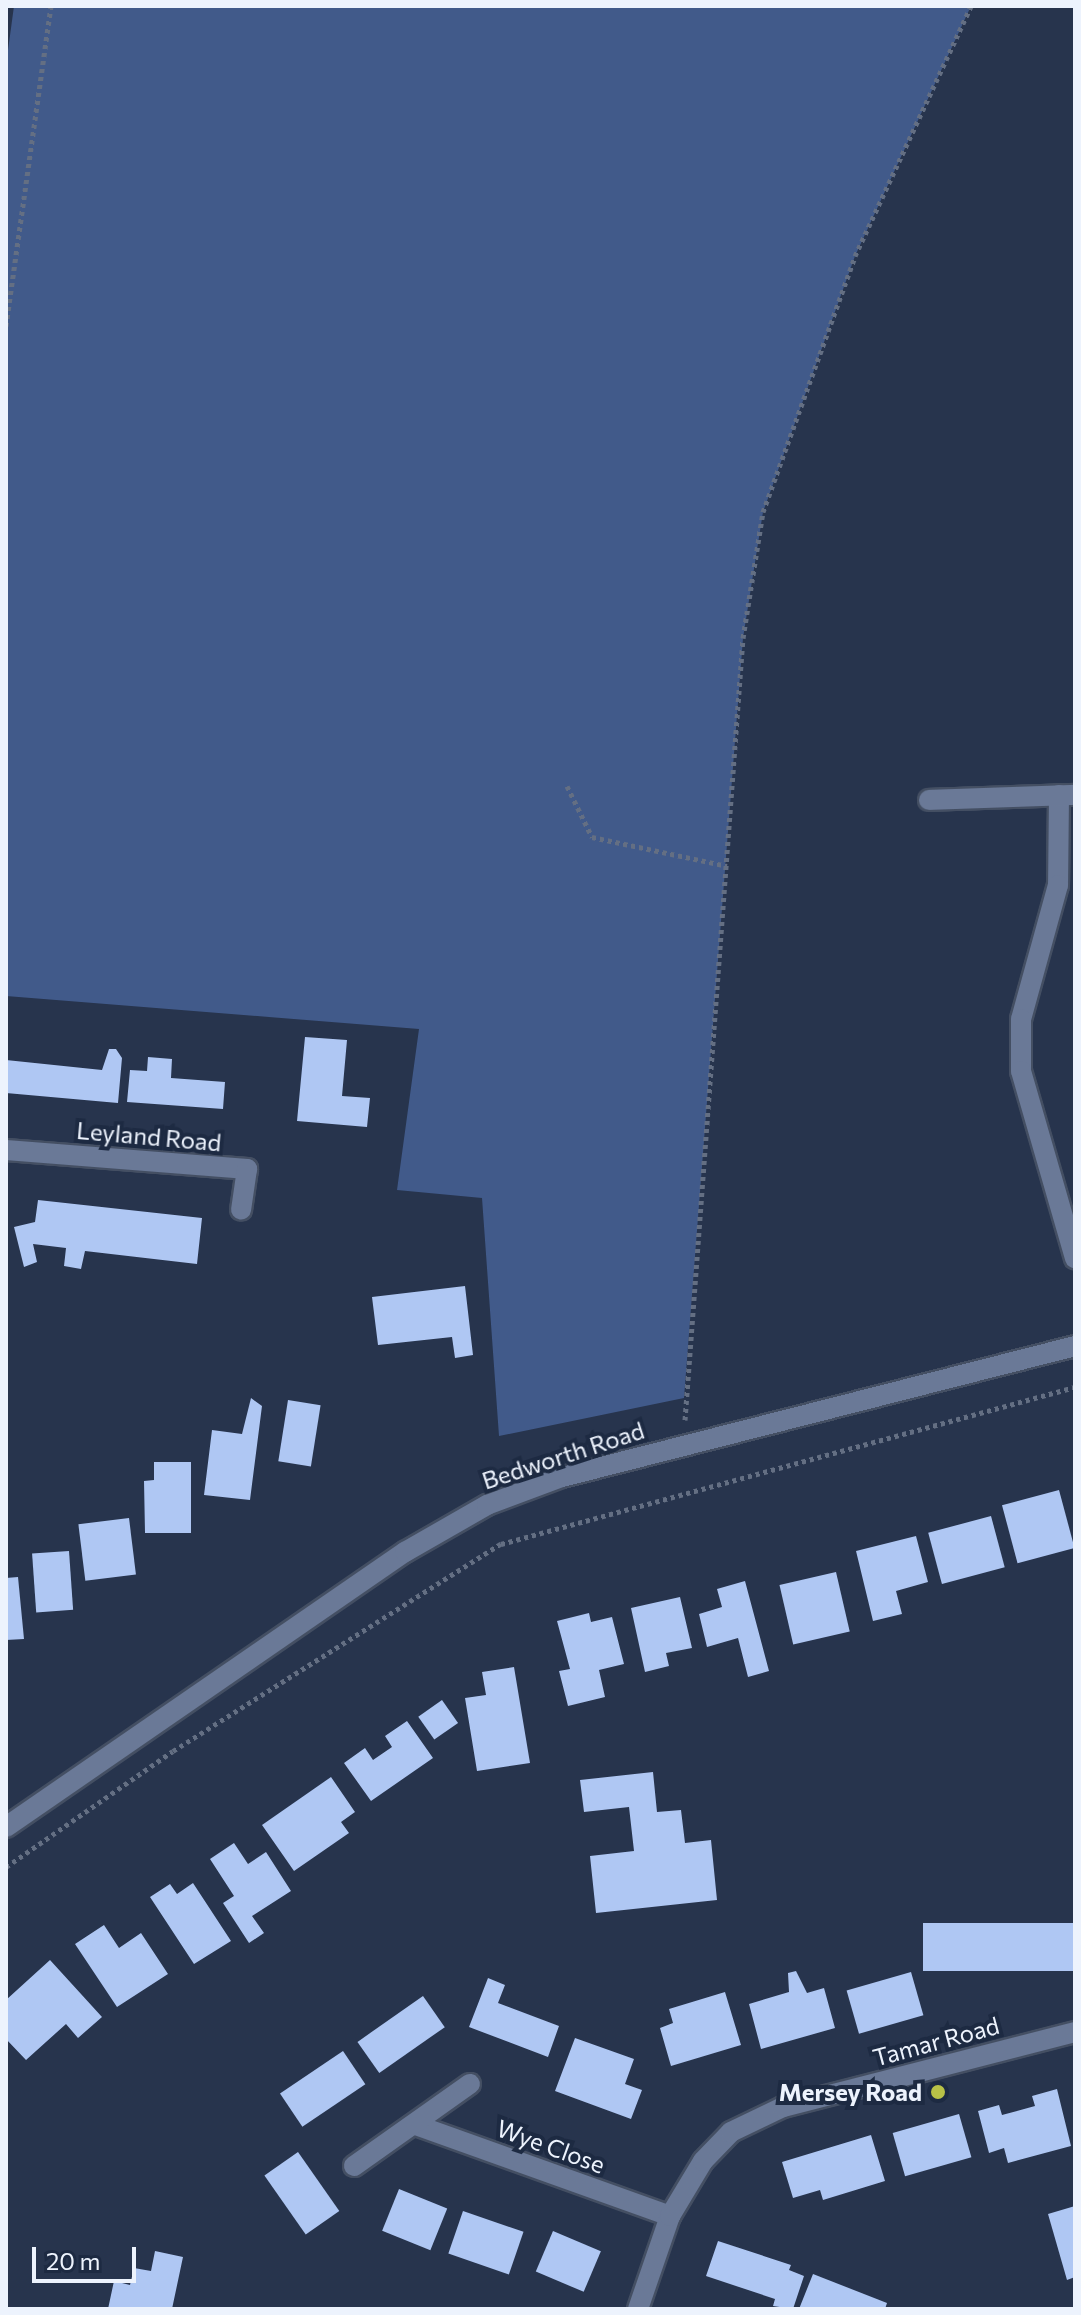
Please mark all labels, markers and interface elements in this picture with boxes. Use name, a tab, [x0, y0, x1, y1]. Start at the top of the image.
street label: Leyland Road	[75, 1115, 223, 1157]
street label: Bedworth Road	[478, 1415, 648, 1495]
street label: Tamar Road	[870, 2010, 1002, 2072]
place label: Mersey Road	[779, 2078, 922, 2106]
marker: Mersey Road	[929, 2083, 947, 2101]
street label: Wye Close	[493, 2113, 609, 2179]
scale bar	[36, 2231, 140, 2281]
text: 20 m	[46, 2246, 100, 2275]

